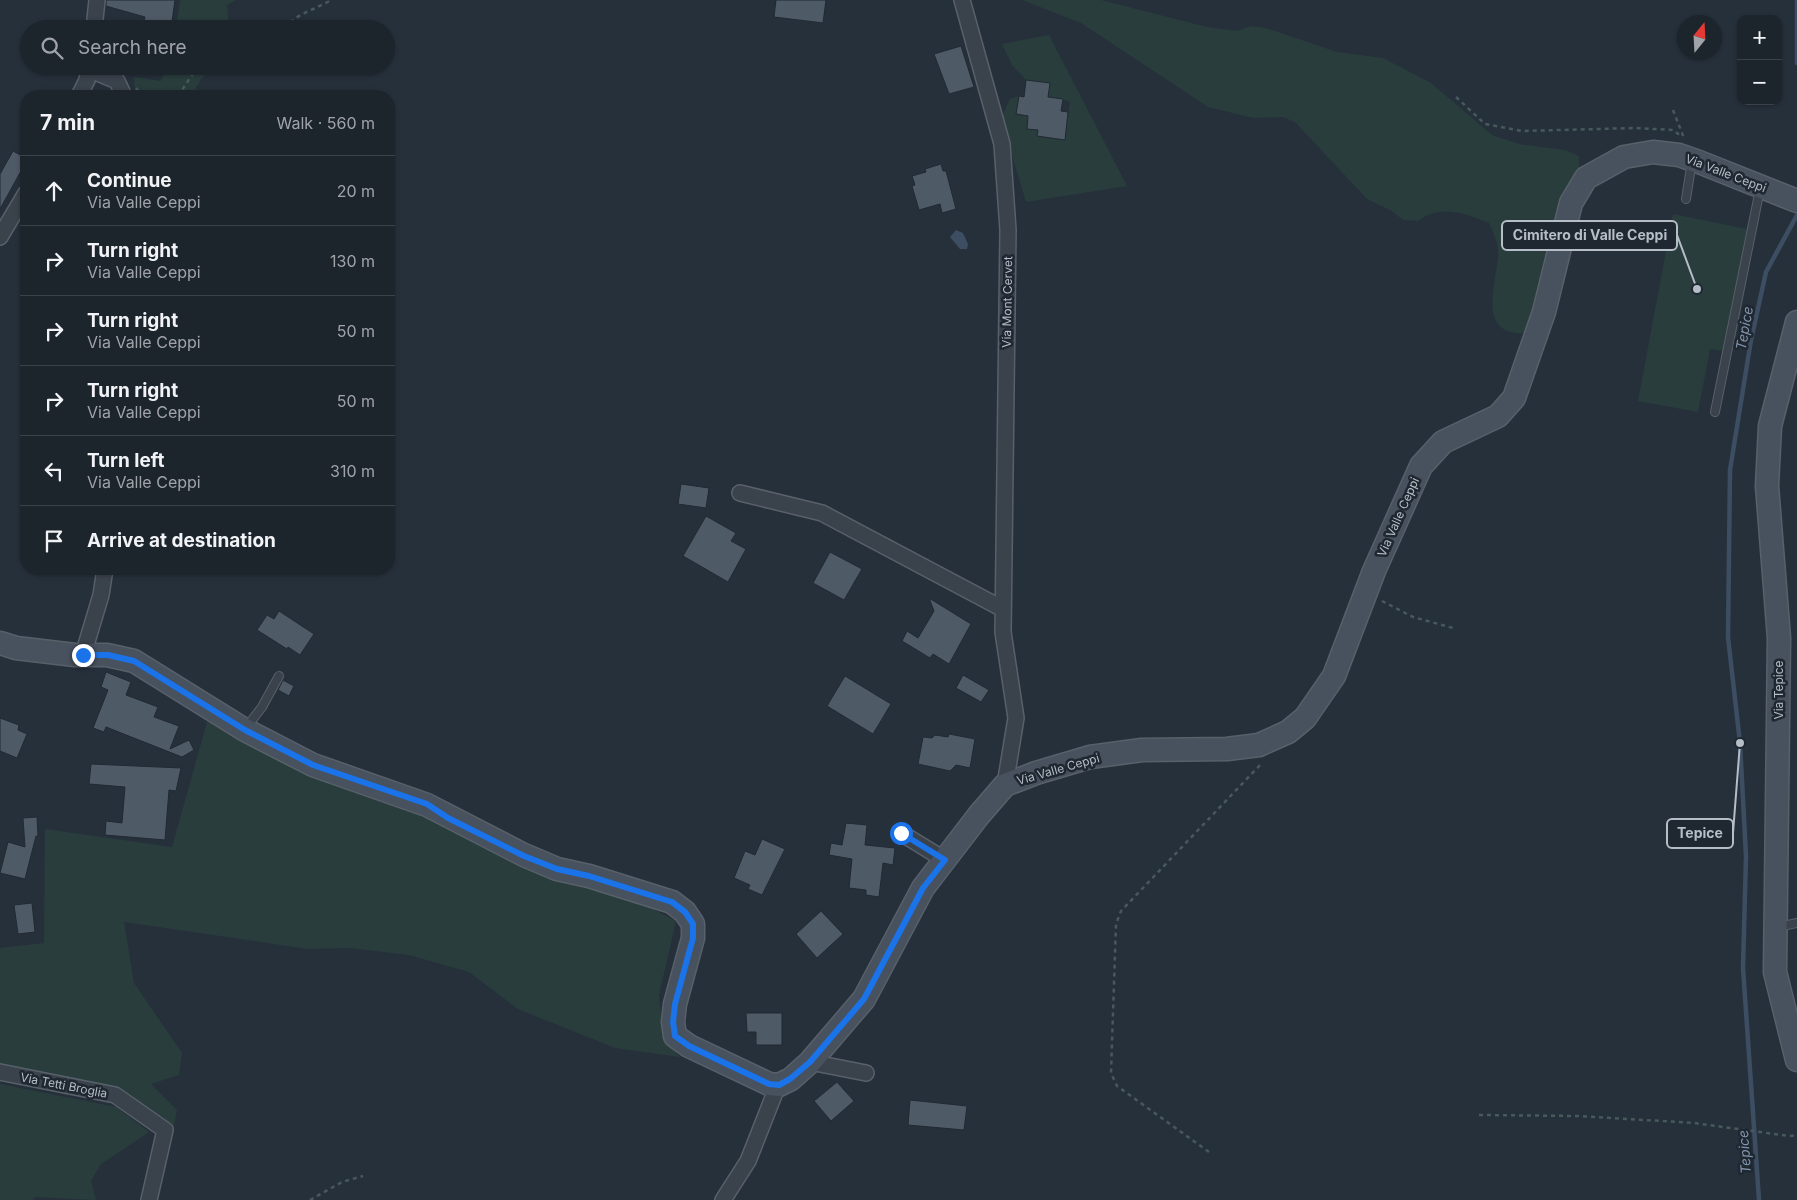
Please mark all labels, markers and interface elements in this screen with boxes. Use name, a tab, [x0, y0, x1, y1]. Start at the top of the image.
north arrow	[1677, 15, 1722, 60]
map controls	[1737, 15, 1782, 105]
button: +	[1737, 15, 1782, 60]
search box	[20, 20, 395, 75]
icon: search	[38, 34, 66, 62]
text: Search here	[78, 36, 187, 59]
button: −	[1737, 60, 1782, 105]
text: 7 min	[40, 110, 95, 135]
text: Walk · 560 m	[277, 113, 375, 133]
street label: Via Valle Ceppi	[1684, 151, 1769, 195]
text: Continue	[87, 169, 172, 192]
icon: ahead	[40, 177, 68, 205]
text: 20 m	[337, 181, 375, 201]
text: Via Valle Ceppi	[87, 192, 201, 212]
callout: Cimitero di Valle Ceppi	[1502, 221, 1677, 250]
text: Cimitero di Valle Ceppi	[1513, 226, 1667, 243]
text: Turn right	[87, 239, 178, 262]
icon: right	[40, 247, 68, 275]
text: 130 m	[330, 251, 375, 271]
street label: Via Mont Cervet	[999, 256, 1015, 348]
text: Via Valle Ceppi	[87, 262, 201, 282]
water label: Tepice	[1732, 305, 1756, 351]
text: Turn right	[87, 309, 178, 332]
icon: right	[40, 317, 68, 345]
text: 50 m	[337, 321, 375, 341]
text: Via Valle Ceppi	[87, 332, 201, 352]
text: Turn right	[87, 379, 178, 402]
icon: right	[40, 387, 68, 415]
text: 50 m	[337, 391, 375, 411]
text: Via Valle Ceppi	[87, 402, 201, 422]
text: Turn left	[87, 449, 165, 472]
icon: left	[40, 457, 68, 485]
text: 310 m	[330, 461, 375, 481]
text: Via Valle Ceppi	[87, 472, 201, 492]
street label: Via Valle Ceppi	[1374, 475, 1422, 559]
icon: arrive	[40, 527, 68, 555]
text: Arrive at destination	[87, 529, 276, 552]
route end	[72, 644, 95, 667]
street label: Via Tepice	[1771, 660, 1786, 720]
street label: Via Valle Ceppi	[1015, 750, 1101, 788]
callout: Tepice	[1667, 819, 1733, 848]
route start	[890, 822, 913, 845]
text: Tepice	[1677, 824, 1723, 841]
street label: Via Tetti Broglia	[19, 1069, 109, 1101]
water label: Tepice	[1734, 1129, 1754, 1175]

